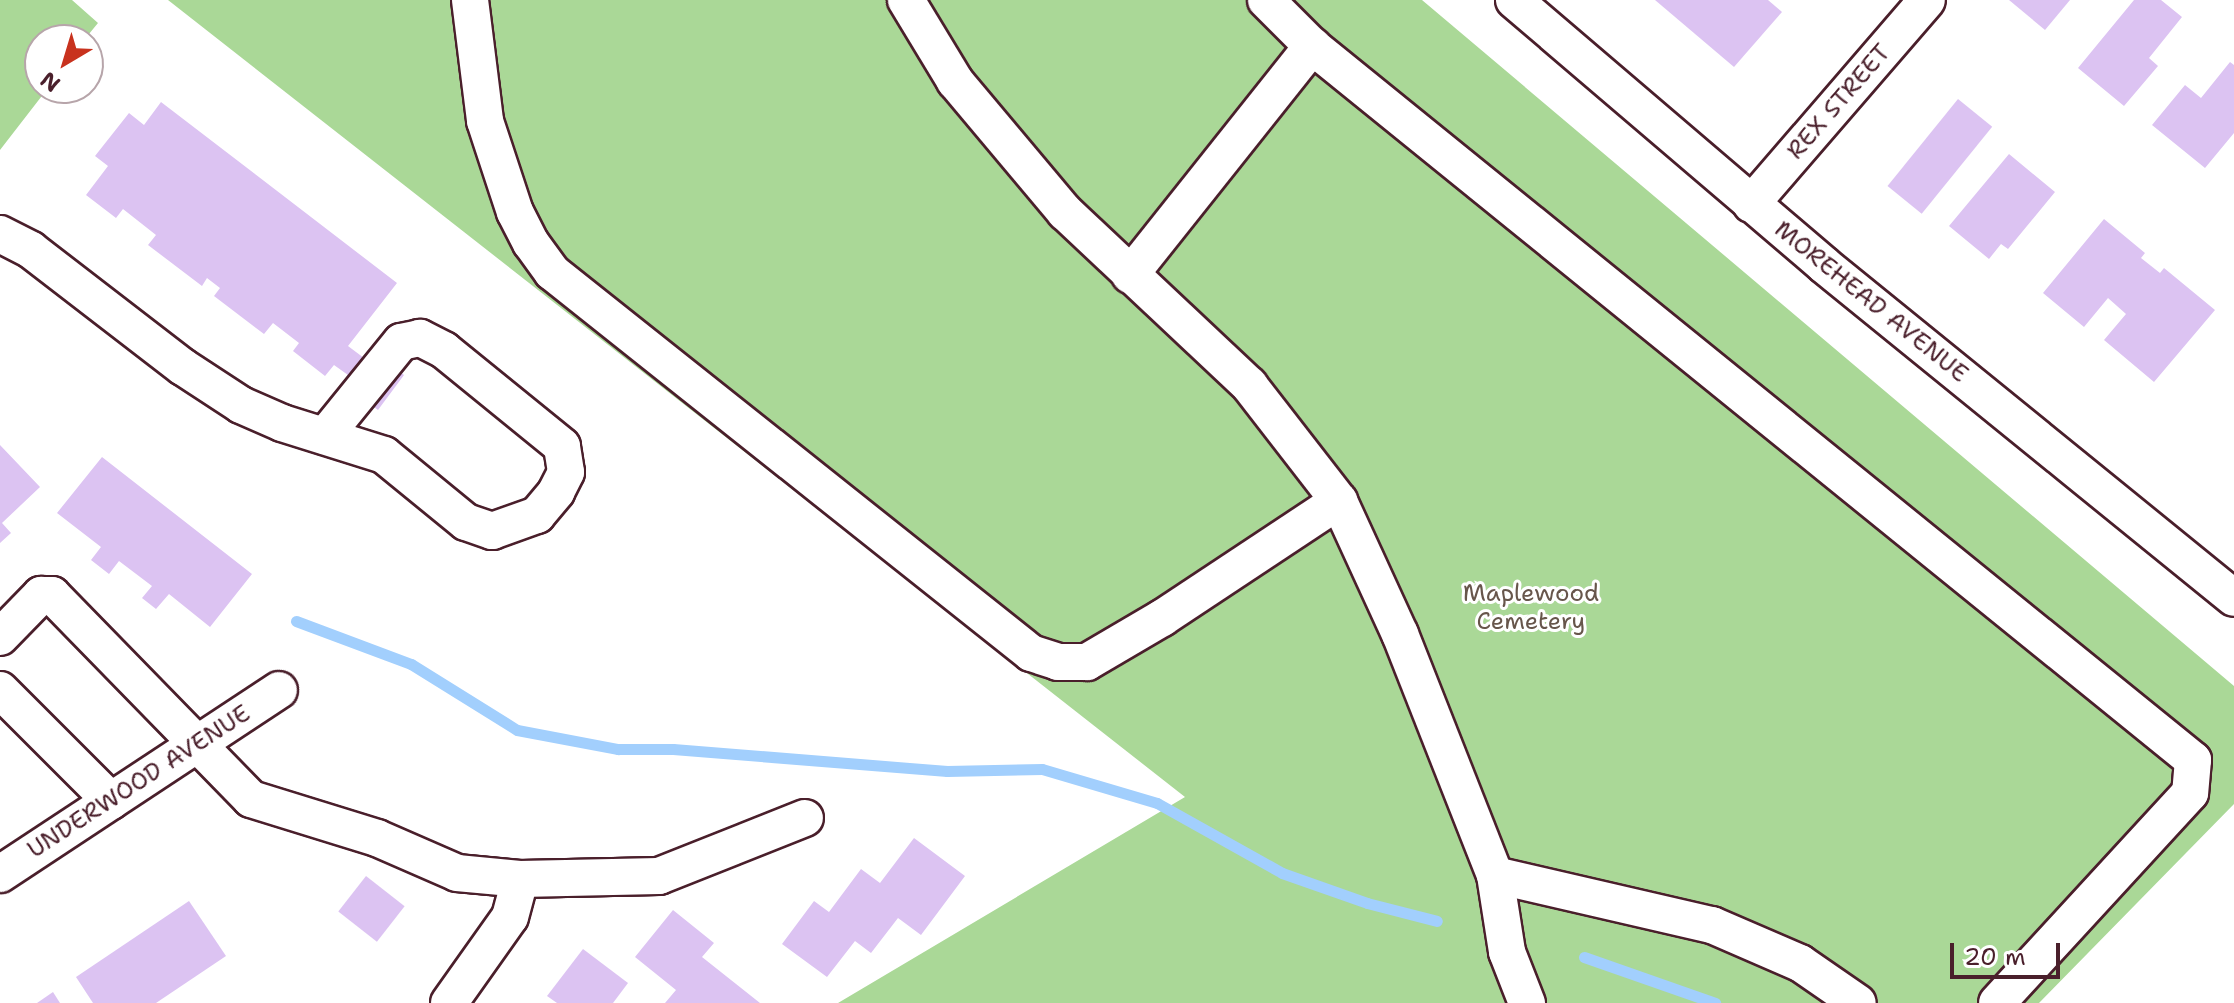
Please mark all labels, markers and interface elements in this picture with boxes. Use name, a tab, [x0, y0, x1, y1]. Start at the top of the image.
north arrow	[24, 24, 104, 104]
street label: REX STREET	[1781, 39, 1897, 165]
text: N	[34, 65, 66, 99]
street label: MOREHEAD AVENUE	[1768, 215, 1974, 389]
park label: Maplewood Cemetery	[1463, 580, 1599, 636]
street label: UNDERWOOD AVENUE	[22, 699, 256, 865]
scale bar	[1954, 927, 2064, 977]
text: 20 m	[1964, 941, 2026, 973]

